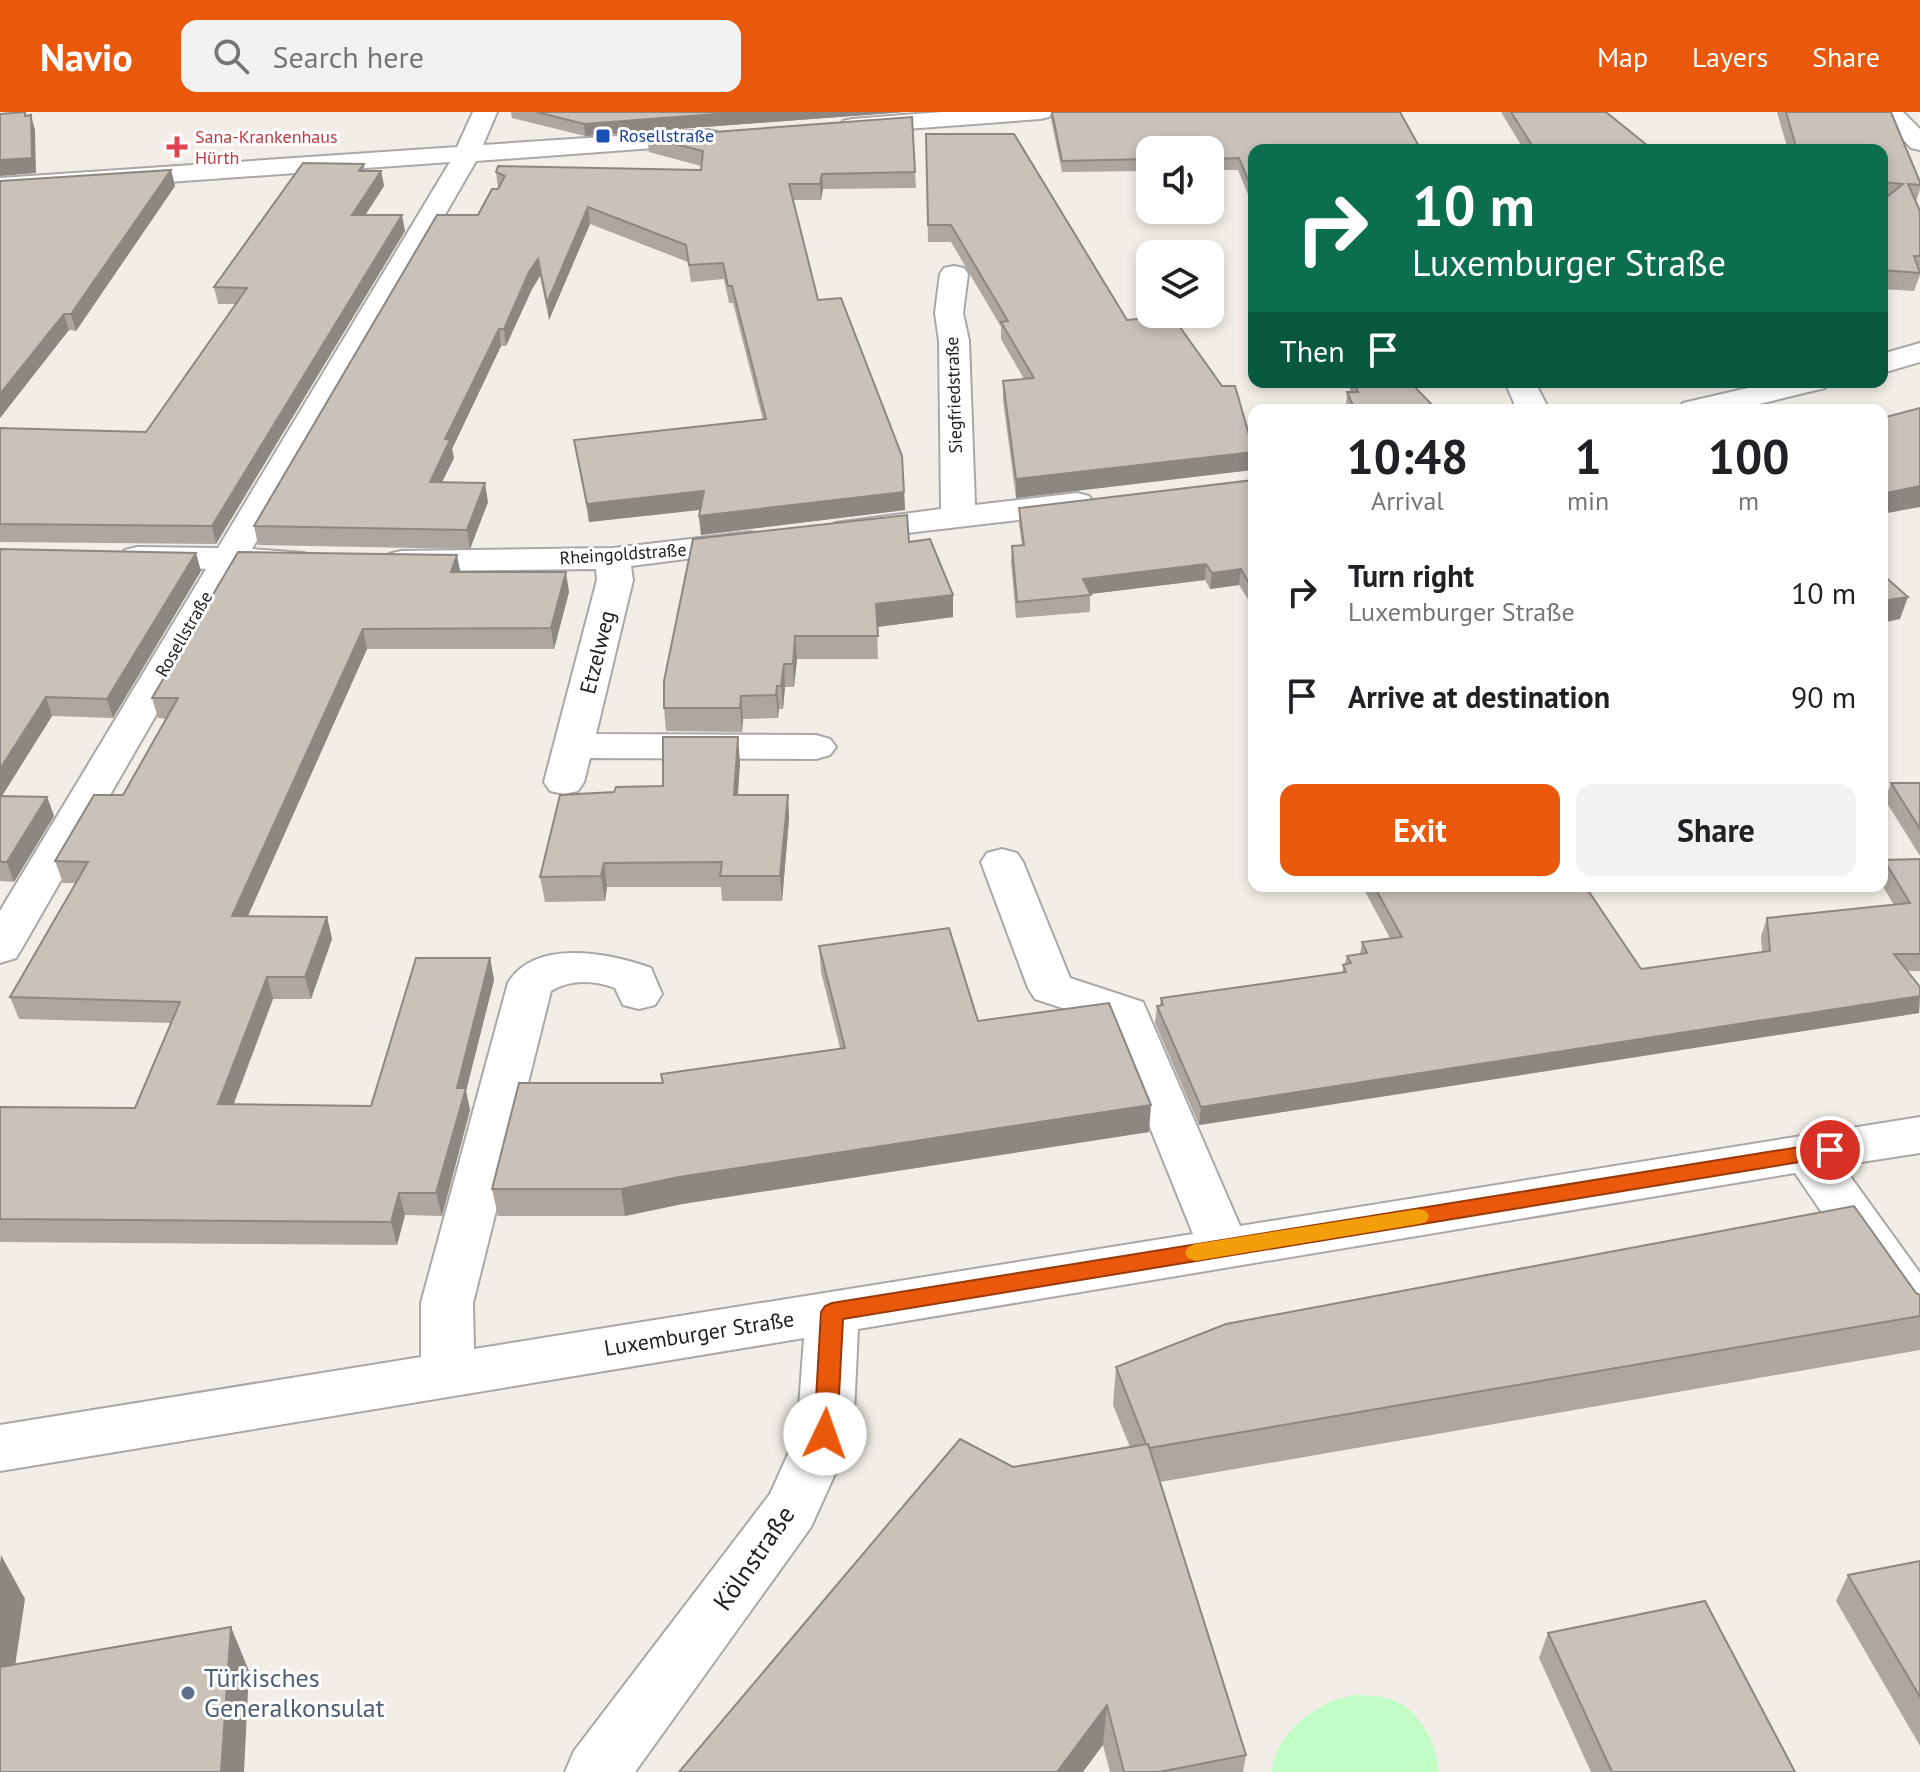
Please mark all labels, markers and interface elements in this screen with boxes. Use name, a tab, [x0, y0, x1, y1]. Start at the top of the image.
search box	[181, 20, 741, 92]
text: Navio	[40, 32, 133, 81]
icon: search	[209, 34, 253, 78]
text: Search here	[273, 37, 424, 76]
text: Map	[1597, 38, 1648, 75]
text: Layers	[1692, 38, 1768, 75]
text: Share	[1812, 38, 1880, 75]
place label: Rosellstraße	[619, 124, 714, 147]
place label: Sana-Krankenhaus Hürth	[195, 125, 338, 169]
marker: Rosellstraße	[594, 127, 612, 145]
marker: Sana-Krankenhaus Hürth	[166, 136, 188, 158]
map controls	[1136, 136, 1224, 328]
button: sound	[1136, 136, 1224, 224]
text: 10 m	[1412, 169, 1535, 241]
icon: right	[1280, 176, 1384, 280]
text: Luxemburger Straße	[1412, 239, 1726, 286]
button: layers	[1136, 240, 1224, 328]
icon: arrive	[1361, 328, 1405, 372]
text: Then	[1280, 331, 1345, 370]
street label: Siegfriedstraße	[940, 336, 967, 454]
text: 10:48	[1347, 425, 1468, 487]
text: 1	[1574, 425, 1602, 487]
text: 100	[1708, 425, 1789, 487]
text: Arrival	[1371, 484, 1444, 517]
text: min	[1567, 484, 1609, 517]
text: m	[1738, 484, 1759, 517]
street label: Rheingoldstraße	[559, 538, 687, 569]
text: Turn right	[1348, 556, 1474, 595]
icon: right	[1280, 570, 1324, 614]
text: 10 m	[1791, 573, 1856, 612]
street label: Rosellstraße	[150, 587, 217, 681]
text: Luxemburger Straße	[1348, 595, 1575, 628]
street label: Etzelweg	[573, 607, 621, 697]
icon: arrive	[1280, 674, 1324, 718]
text: Arrive at destination	[1348, 677, 1610, 716]
text: 90 m	[1791, 677, 1856, 716]
button: Exit	[1280, 784, 1560, 876]
button: Share	[1576, 784, 1856, 876]
pin	[1796, 1116, 1864, 1184]
icon: arrive	[1808, 1128, 1852, 1172]
street label: Luxemburger Straße	[602, 1304, 796, 1362]
position arrow	[783, 1392, 867, 1476]
street label: Kölnstraße	[706, 1499, 802, 1617]
place label: Türkisches Generalkonsulat	[204, 1661, 385, 1724]
marker: Türkisches Generalkonsulat	[179, 1684, 197, 1702]

